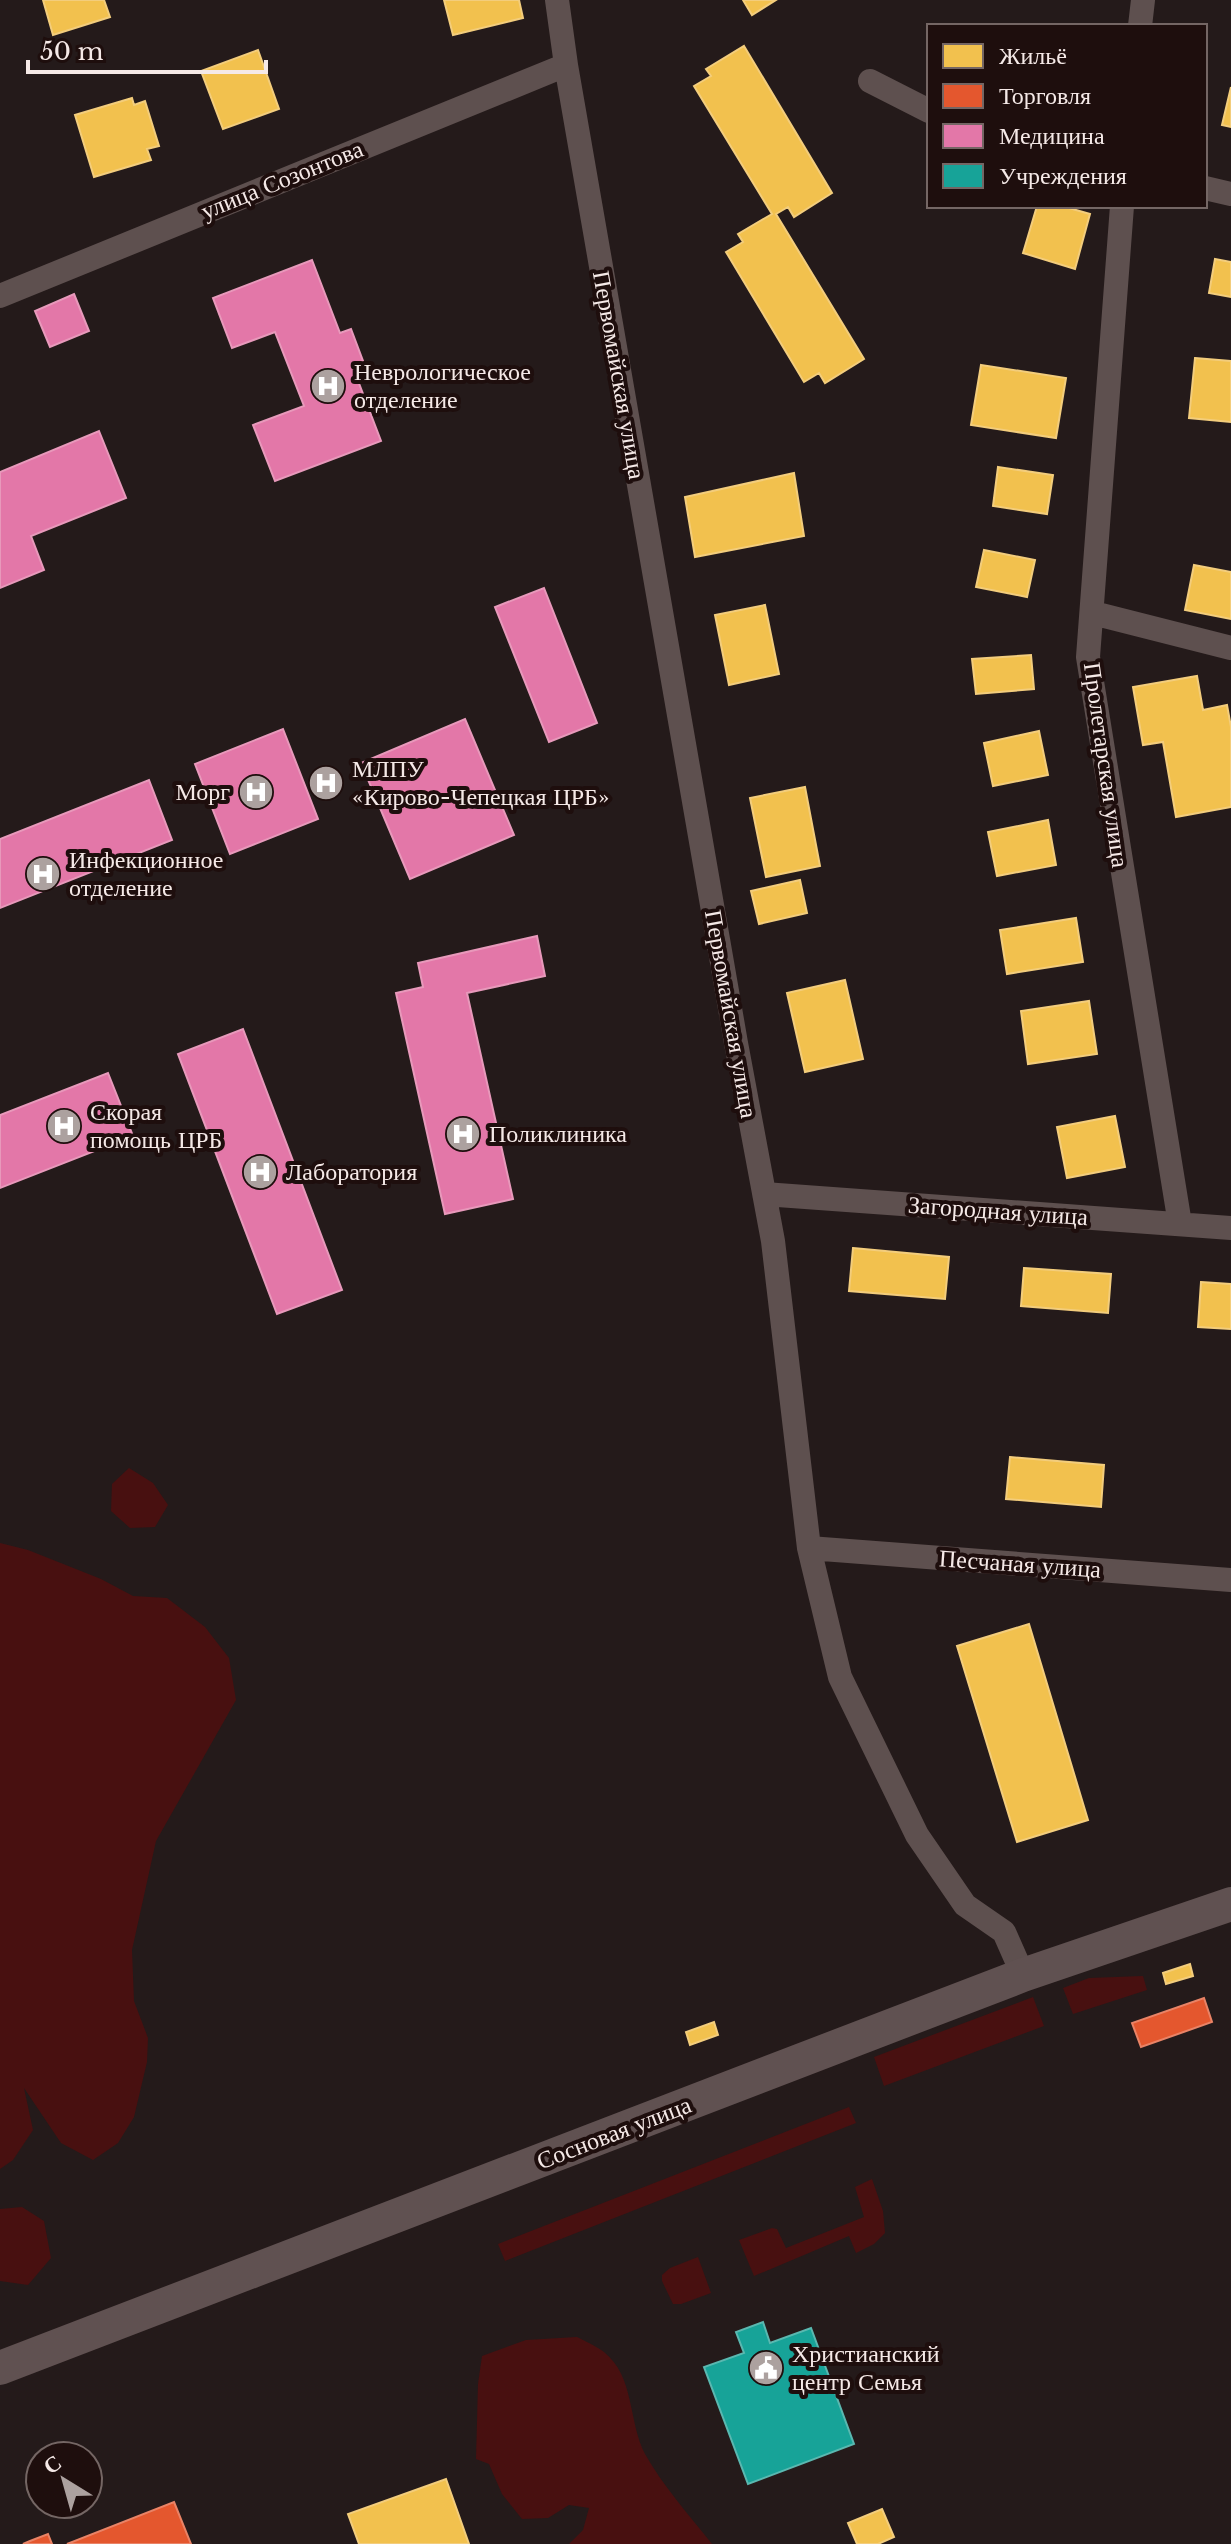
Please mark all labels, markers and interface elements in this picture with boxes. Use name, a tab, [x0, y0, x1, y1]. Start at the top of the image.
scale bar	[28, 24, 266, 74]
legend	[927, 24, 1207, 208]
text: 50 m	[40, 37, 104, 66]
text: Жильё	[999, 41, 1067, 70]
text: Торговля	[999, 81, 1091, 110]
text: Медицина	[999, 121, 1105, 150]
street label: улица Созонтова	[197, 134, 367, 225]
text: Учреждения	[999, 161, 1127, 190]
street label: Первомайская улица	[587, 268, 652, 482]
place label: Неврологическое отделение	[354, 357, 531, 414]
hospital icon: Неврологическое отделение	[309, 367, 347, 405]
street label: Пролетарская улица	[1078, 660, 1135, 870]
place label: МЛПУ «Кирово-Чепецкая ЦРБ»	[352, 754, 610, 811]
hospital icon: МЛПУ «Кирово-Чепецкая ЦРБ»	[307, 764, 345, 802]
hospital icon: Морг	[237, 773, 275, 811]
place label: Морг	[175, 777, 230, 806]
place label: Инфекционное отделение	[69, 845, 223, 902]
hospital icon: Инфекционное отделение	[24, 855, 62, 893]
street label: Первомайская улица	[699, 907, 764, 1121]
place label: Скорая помощь ЦРБ	[90, 1097, 222, 1154]
hospital icon: Скорая помощь ЦРБ	[45, 1107, 83, 1145]
hospital icon: Поликлиника	[444, 1115, 482, 1153]
place label: Поликлиника	[489, 1119, 627, 1148]
hospital icon: Лаборатория	[241, 1153, 279, 1191]
place label: Лаборатория	[286, 1157, 417, 1186]
street label: Загородная улица	[907, 1190, 1089, 1231]
street label: Песчаная улица	[938, 1543, 1102, 1584]
street label: Сосновая улица	[533, 2090, 695, 2175]
place label: Христианский центр Семья	[792, 2339, 940, 2396]
public building icon: Христианский центр Семья	[747, 2349, 785, 2387]
north arrow	[24, 2440, 104, 2520]
text: С	[38, 2449, 67, 2480]

